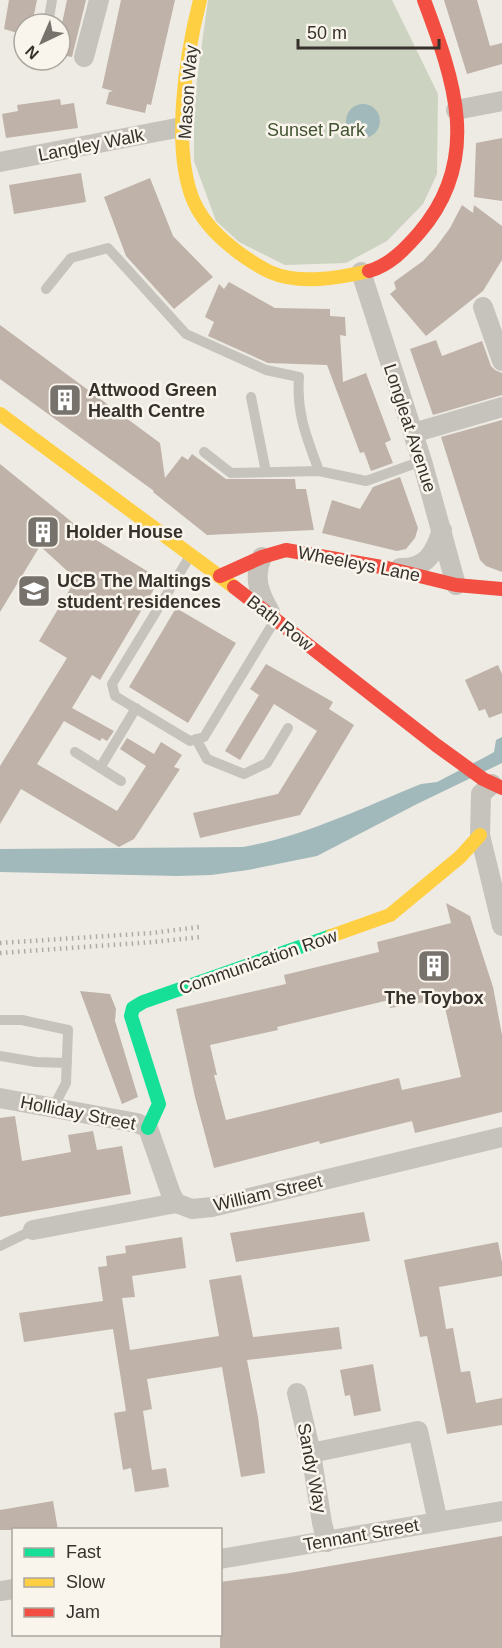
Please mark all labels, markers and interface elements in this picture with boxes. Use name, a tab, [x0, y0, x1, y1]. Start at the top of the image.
north arrow	[12, 12, 72, 72]
scale bar	[298, 12, 439, 50]
text: 50 m	[307, 23, 347, 43]
text: N	[22, 42, 42, 63]
street label: Mason Way	[175, 44, 201, 140]
park label: Sunset Park	[267, 120, 366, 140]
street label: Langley Walk	[36, 125, 147, 165]
street label: Longleat Avenue	[380, 361, 440, 495]
place label: Attwood Green Health Centre	[88, 380, 217, 421]
building icon: Attwood Green Health Centre	[47, 382, 83, 418]
building icon: Holder House	[25, 514, 61, 550]
place label: Holder House	[66, 522, 183, 542]
street label: Wheeleys Lane	[296, 542, 422, 586]
place label: UCB The Maltings student residences	[57, 571, 221, 612]
school or university icon: UCB The Maltings student residences	[16, 573, 52, 609]
street label: Bath Row	[243, 591, 318, 656]
street label: Communication Row	[176, 925, 341, 998]
building icon: The Toybox	[416, 948, 452, 984]
place label: The Toybox	[384, 988, 484, 1008]
street label: Holliday Street	[19, 1092, 137, 1134]
street label: William Street	[212, 1171, 324, 1215]
street label: Sandy Way	[293, 1421, 331, 1515]
street label: Tennant Street	[302, 1515, 420, 1555]
legend	[12, 1528, 222, 1636]
text: Fast	[66, 1542, 101, 1562]
text: Slow	[66, 1572, 106, 1592]
text: Jam	[66, 1602, 100, 1622]

